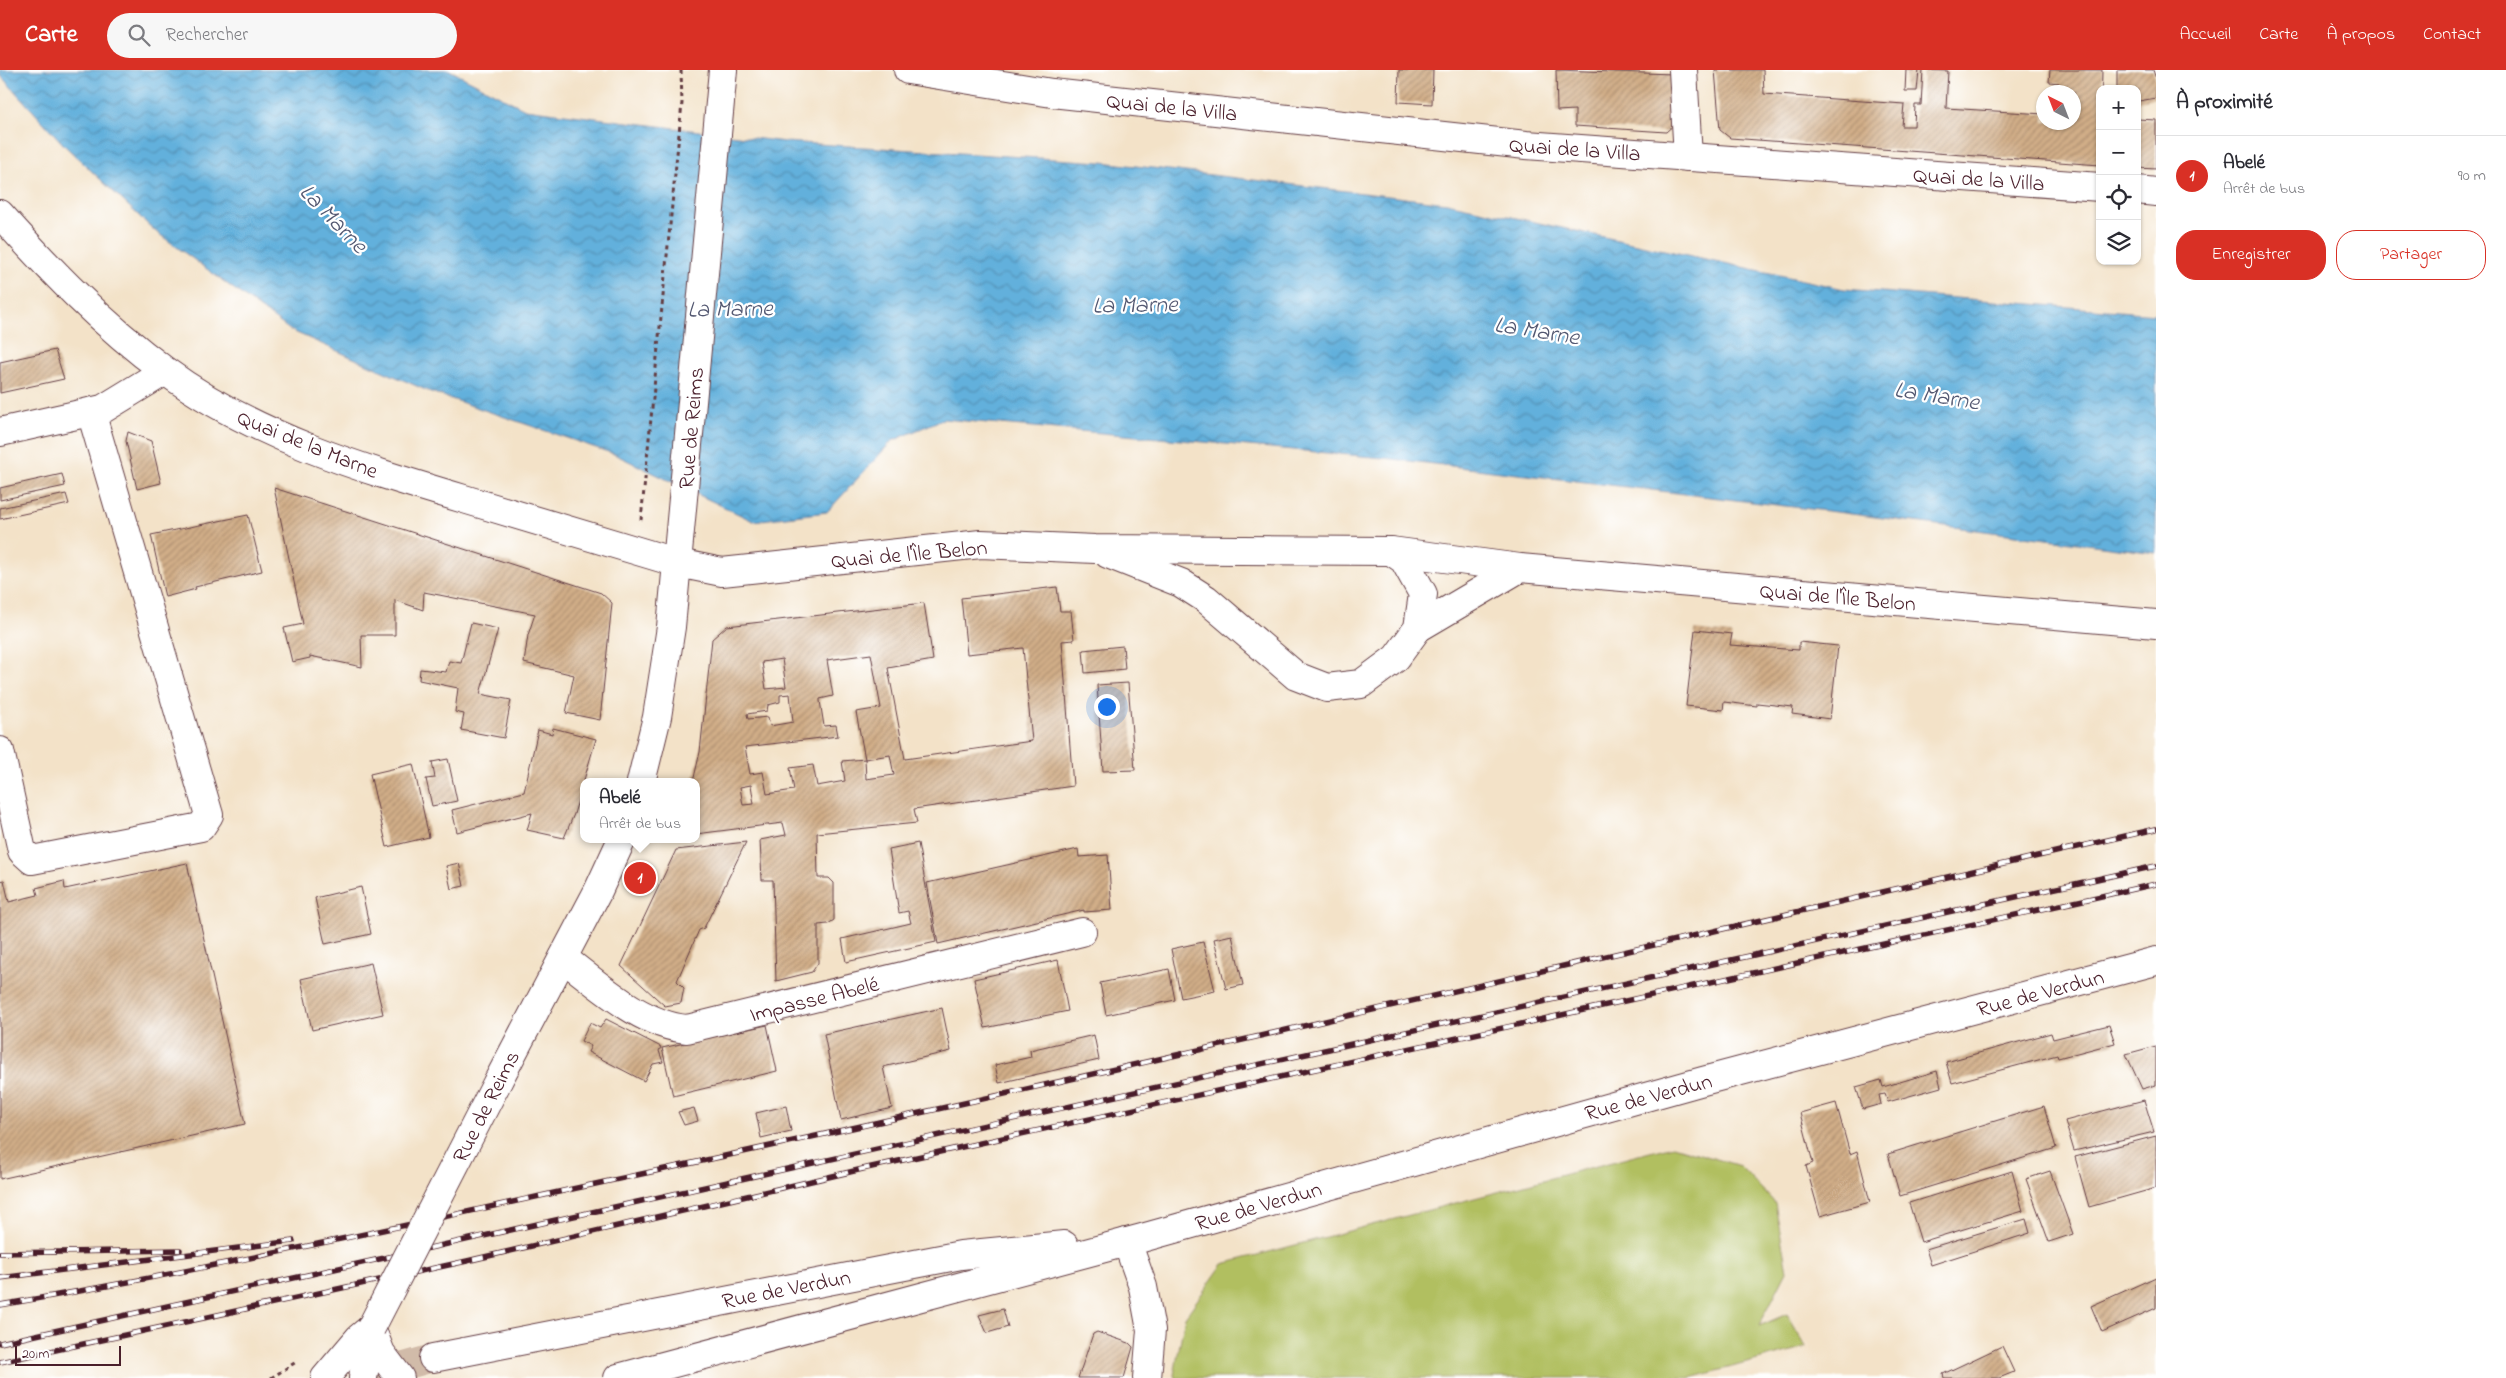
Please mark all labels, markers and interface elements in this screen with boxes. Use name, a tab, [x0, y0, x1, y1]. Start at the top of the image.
search box	[107, 13, 457, 58]
text: Carte	[25, 18, 77, 53]
icon: search	[125, 21, 153, 49]
text: Rechercher	[165, 22, 248, 49]
text: Accueil	[2179, 22, 2231, 48]
text: Carte	[2259, 22, 2298, 48]
text: À propos	[2326, 22, 2395, 48]
text: Contact	[2423, 22, 2481, 48]
north arrow	[2036, 85, 2081, 130]
map controls	[2096, 85, 2141, 265]
button: +	[2096, 85, 2141, 130]
street label: Quai de la Villa	[1105, 86, 1239, 132]
text: À proximité	[2176, 88, 2273, 118]
street label: Quai de la Villa	[1508, 130, 1641, 172]
button: −	[2096, 130, 2141, 175]
text: Abelé	[2223, 150, 2265, 177]
street label: Quai de la Villa	[1912, 160, 2045, 202]
text: 1	[2189, 164, 2195, 188]
text: 90 m	[2458, 164, 2486, 188]
button: locate	[2096, 175, 2141, 220]
water label: La Marne	[290, 177, 375, 263]
text: Arrêt de bus	[2223, 177, 2305, 201]
button: layers	[2096, 220, 2141, 265]
button: Enregistrer	[2176, 230, 2326, 280]
button: Partager	[2336, 230, 2486, 280]
water label: La Marne	[1092, 288, 1179, 325]
water label: La Marne	[687, 292, 774, 329]
water label: La Marne	[1492, 309, 1583, 357]
street label: Rue de Reims	[672, 366, 714, 490]
water label: La Marne	[1892, 374, 1983, 422]
street label: Quai de la Marne	[232, 403, 382, 489]
street label: Quai de l'Île Belon	[830, 533, 989, 579]
street label: Quai de l'Île Belon	[1758, 576, 1917, 622]
your location	[1094, 694, 1120, 720]
popup	[580, 778, 700, 843]
text: Abelé	[599, 785, 641, 812]
text: Arrêt de bus	[599, 812, 681, 836]
pin: 1	[624, 859, 656, 897]
street label: Rue de Verdun	[1974, 963, 2108, 1027]
street label: Impasse Abelé	[747, 969, 883, 1032]
street label: Rue de Reims	[446, 1046, 530, 1169]
street label: Rue de Verdun	[1582, 1067, 1716, 1131]
street label: Rue de Verdun	[1192, 1175, 1326, 1241]
street label: Rue de Verdun	[719, 1263, 854, 1319]
scale bar	[15, 1343, 121, 1366]
text: 20 m	[22, 1344, 49, 1365]

